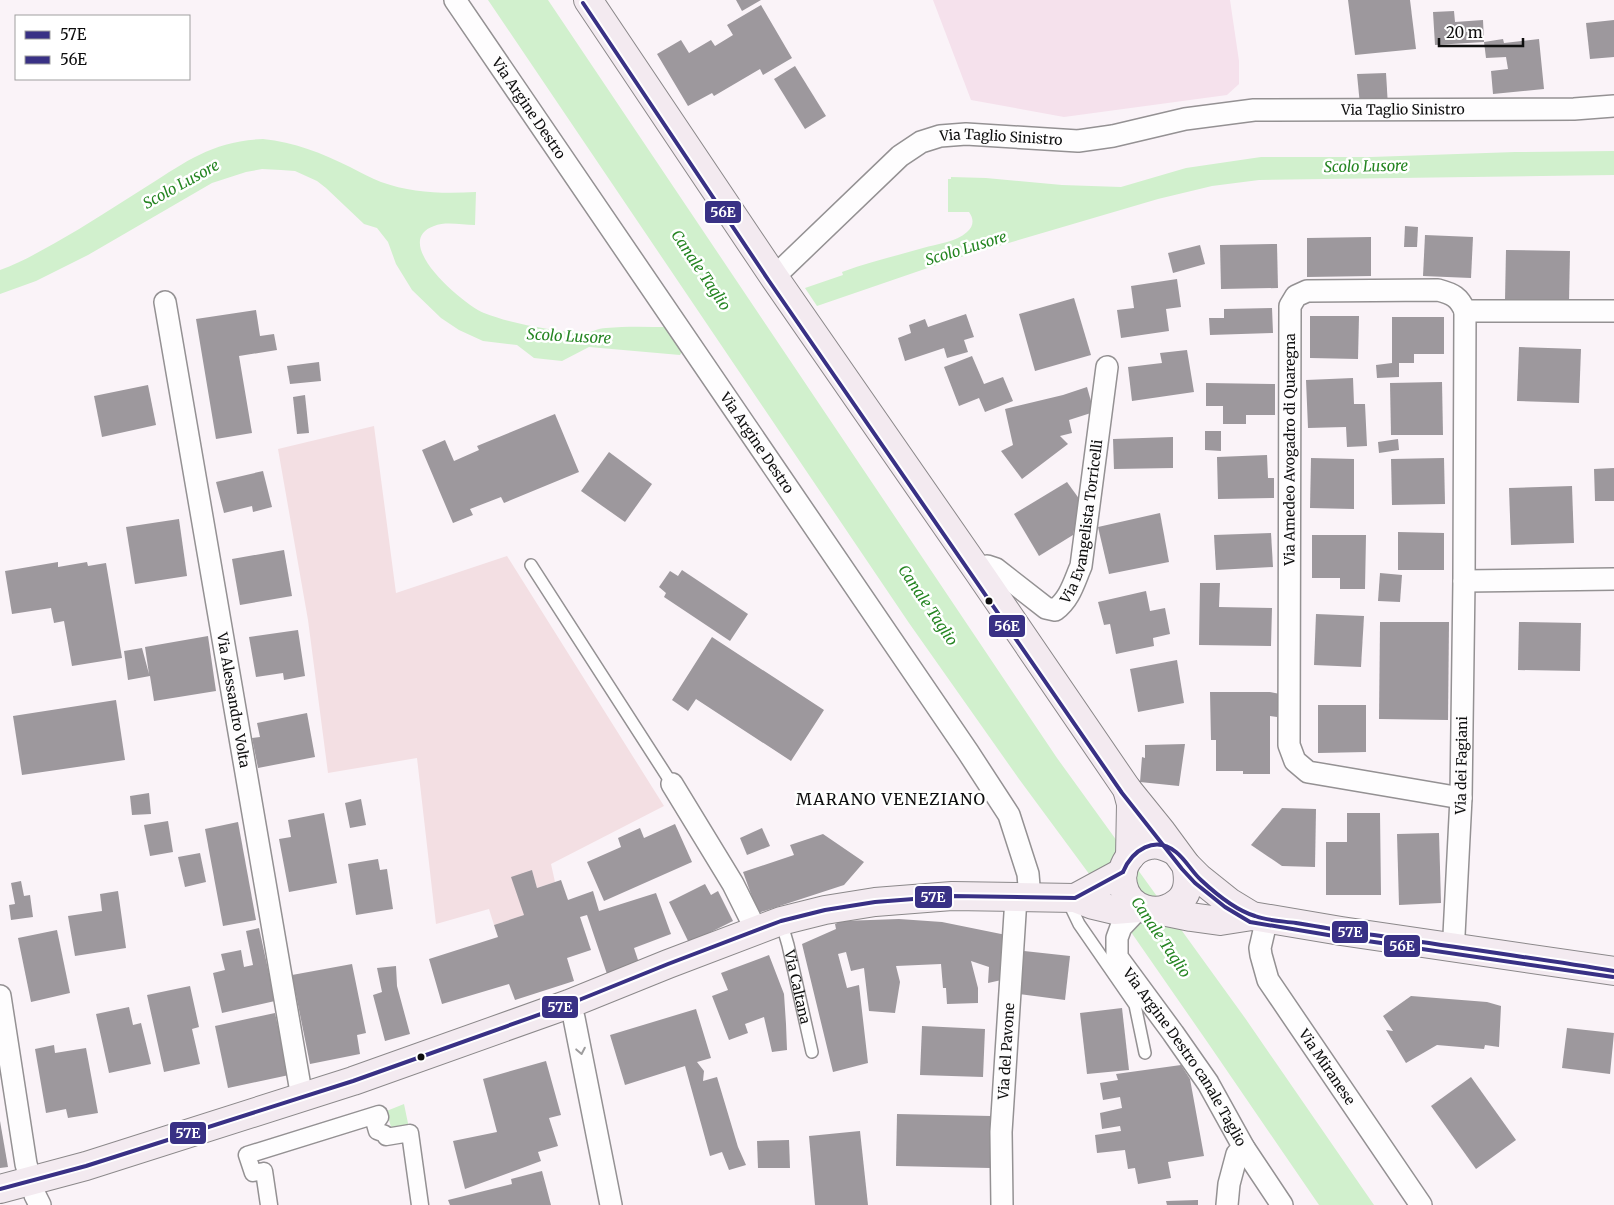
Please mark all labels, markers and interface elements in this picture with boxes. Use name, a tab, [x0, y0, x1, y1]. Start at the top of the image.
legend	[15, 15, 190, 80]
scale bar	[1439, 15, 1523, 47]
text: 20 m	[1446, 23, 1483, 42]
text: 57E	[60, 25, 87, 44]
text: 56E	[60, 50, 87, 69]
street label: Via Argine Destro	[487, 53, 570, 162]
street label: Via Taglio Sinistro	[1340, 100, 1465, 119]
street label: Via Taglio Sinistro	[938, 125, 1063, 149]
water label: Scolo Lusore	[140, 155, 223, 213]
water label: Scolo Lusore	[1324, 156, 1409, 176]
line badge: 56E	[704, 200, 742, 224]
text: 56E	[710, 203, 736, 221]
water label: Canale Taglio	[667, 226, 735, 314]
water label: Scolo Lusore	[923, 226, 1009, 269]
water label: Scolo Lusore	[526, 324, 612, 348]
street label: Via Amedeo Avogadro di Quaregna	[1280, 333, 1299, 567]
street label: Via Argine Destro	[716, 388, 798, 497]
street label: Via Evangelista Torricelli	[1056, 438, 1107, 608]
water label: Canale Taglio	[894, 561, 962, 649]
unlabelled marker	[984, 596, 994, 606]
line badge: 56E	[988, 614, 1026, 638]
text: 56E	[994, 617, 1020, 635]
street label: Via Alessandro Volta	[213, 630, 254, 770]
street label: Via dei Fagiani	[1451, 716, 1471, 816]
district label: MARANO VENEZIANO	[796, 789, 986, 809]
line badge: 57E	[914, 885, 953, 909]
text: 57E	[921, 888, 945, 906]
water label: Canale Taglio	[1127, 893, 1195, 981]
line badge: 57E	[1331, 920, 1369, 944]
text: 57E	[1338, 923, 1362, 941]
line badge: 56E	[1383, 934, 1421, 958]
text: 56E	[1389, 937, 1415, 955]
street label: Via Caltana	[780, 947, 815, 1026]
street label: Via Argine Destro canale Taglio	[1119, 964, 1250, 1149]
line badge: 57E	[541, 995, 579, 1019]
text: 57E	[548, 998, 572, 1016]
street label: Via del Pavone	[994, 1002, 1018, 1101]
street label: Via Miranese	[1294, 1025, 1359, 1108]
one-way arrow	[575, 1047, 586, 1056]
unlabelled marker	[416, 1052, 426, 1062]
line badge: 57E	[169, 1121, 207, 1145]
text: 57E	[176, 1124, 200, 1142]

